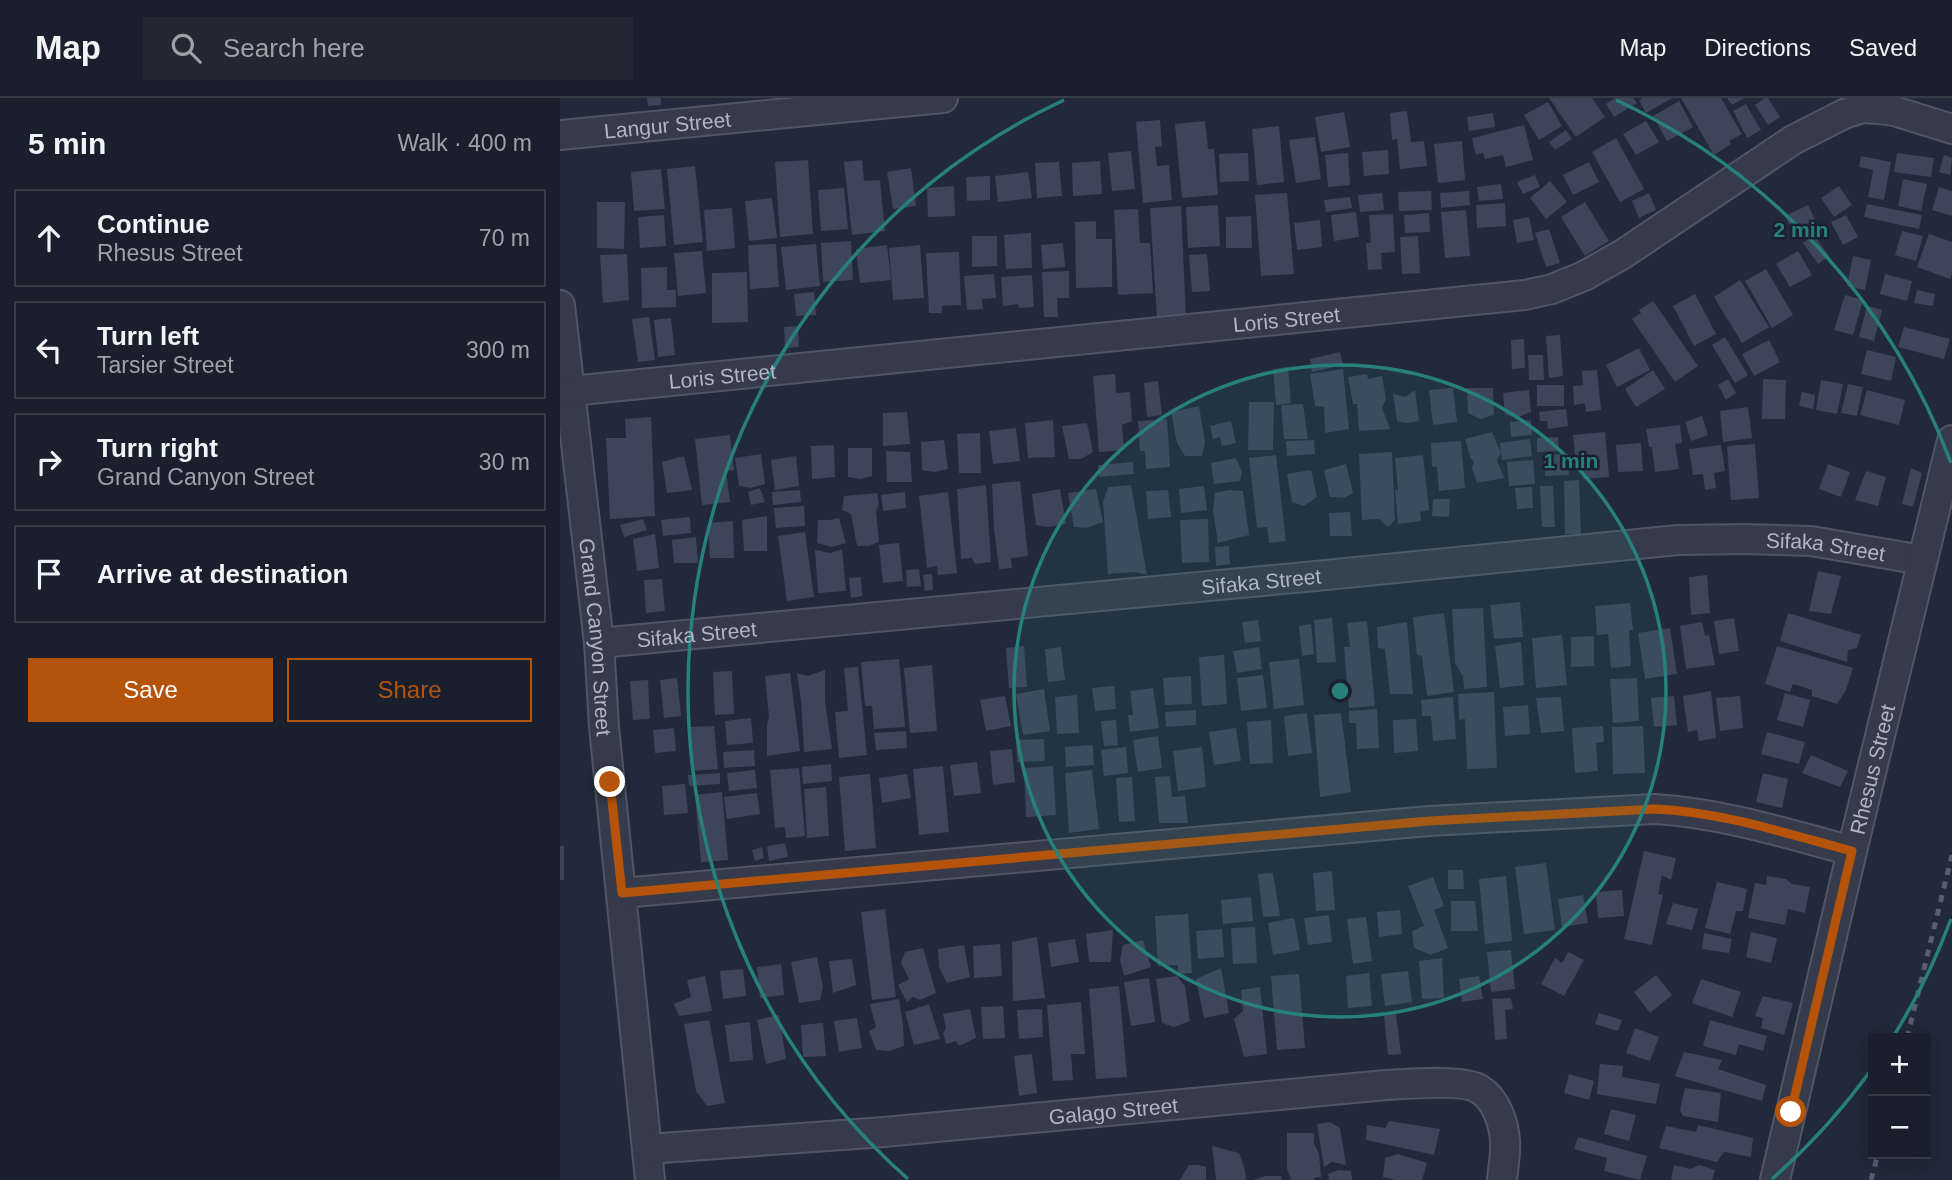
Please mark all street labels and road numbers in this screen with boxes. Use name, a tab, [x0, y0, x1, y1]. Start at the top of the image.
street label: Langur Street	[603, 107, 732, 142]
street label: Loris Street	[1232, 302, 1341, 336]
street label: Loris Street	[668, 359, 777, 393]
street label: Sifaka Street	[1766, 528, 1887, 565]
street label: Grand Canyon Street	[575, 537, 616, 737]
street label: Sifaka Street	[1200, 564, 1322, 598]
street label: Sifaka Street	[636, 617, 758, 651]
street label: Rhesus Street	[1845, 702, 1899, 837]
street label: Galago Street	[1048, 1093, 1179, 1128]

